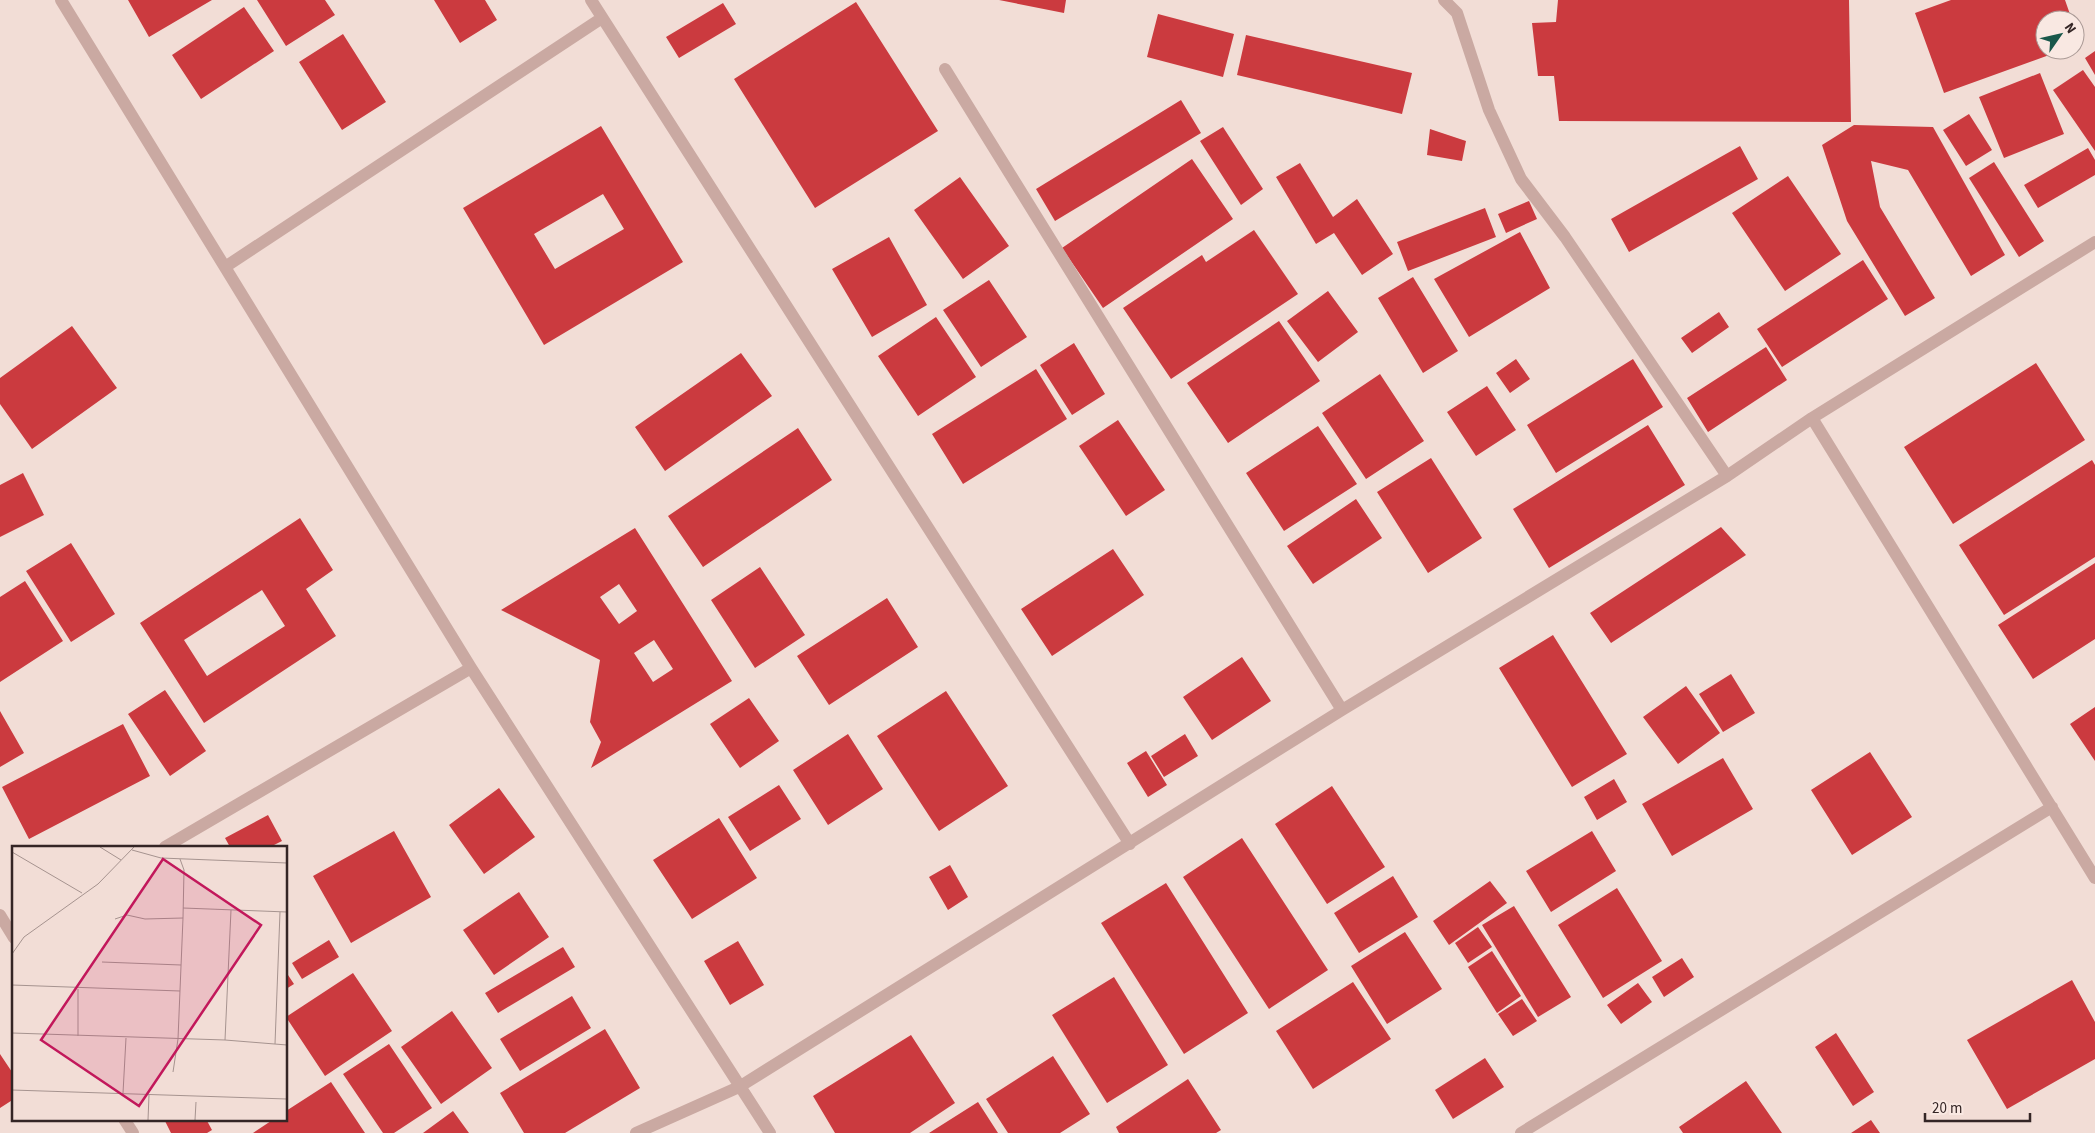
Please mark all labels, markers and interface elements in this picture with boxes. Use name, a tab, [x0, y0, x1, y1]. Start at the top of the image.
north arrow	[2035, 10, 2085, 60]
text: N	[2059, 19, 2081, 38]
inset map	[12, 846, 288, 1120]
scale bar	[1925, 1090, 2030, 1122]
text: 20 m	[1932, 1098, 1962, 1119]

